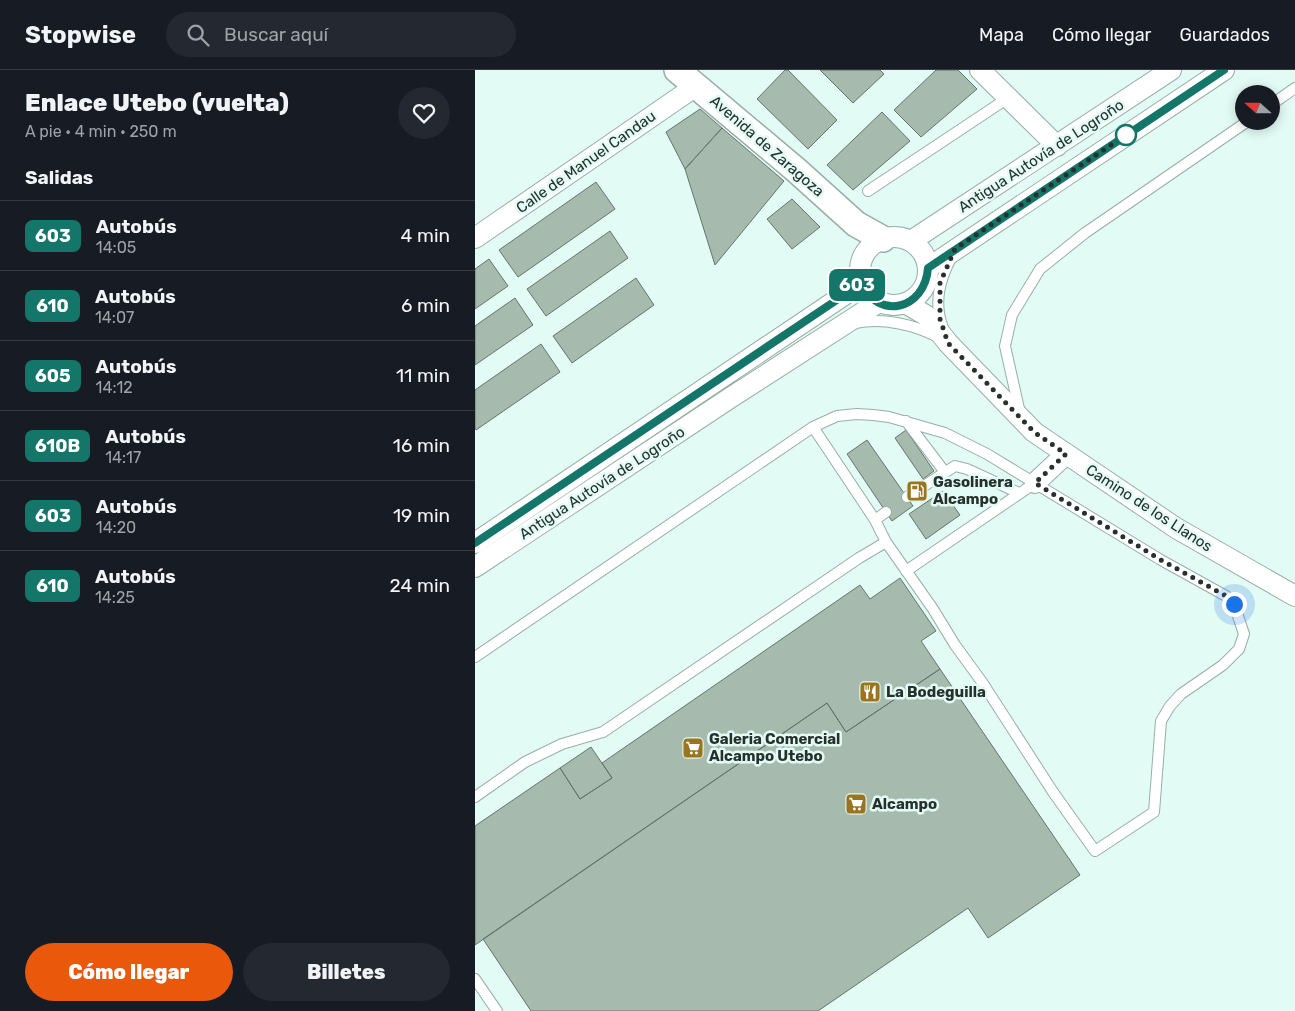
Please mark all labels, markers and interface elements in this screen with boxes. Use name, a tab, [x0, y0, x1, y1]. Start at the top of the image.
search box	[166, 12, 516, 57]
text: Stopwise	[25, 21, 136, 49]
icon: search	[184, 21, 212, 49]
text: Buscar aquí	[224, 23, 328, 46]
text: Mapa	[979, 24, 1024, 46]
text: Cómo llegar	[1052, 24, 1151, 46]
text: Guardados	[1179, 24, 1270, 46]
north arrow	[1235, 85, 1280, 130]
map controls	[1235, 85, 1280, 130]
button: heart	[398, 87, 450, 139]
text: Enlace Utebo (vuelta)	[25, 89, 289, 117]
street label: Avenida de Zaragoza	[706, 92, 828, 200]
street label: Antigua Autovía de Logroño	[955, 96, 1127, 216]
street label: Calle de Manuel Candau	[513, 107, 659, 217]
text: A pie · 4 min · 250 m	[25, 122, 177, 141]
unlabelled marker	[1115, 124, 1137, 146]
text: Salidas	[25, 166, 93, 189]
text: Autobús	[96, 215, 177, 238]
text: 4 min	[401, 224, 450, 247]
text: 603	[35, 225, 71, 247]
text: 14:05	[96, 238, 136, 257]
line badge: 603	[828, 269, 886, 301]
text: 603	[839, 274, 875, 296]
text: Autobús	[95, 285, 176, 308]
text: 6 min	[401, 294, 450, 317]
text: 610	[36, 295, 69, 317]
text: 14:07	[95, 308, 134, 327]
text: Autobús	[96, 355, 176, 378]
text: 11 min	[396, 364, 450, 387]
text: 605	[35, 365, 71, 387]
text: 14:12	[96, 378, 133, 397]
street label: Antigua Autovía de Logroño	[516, 423, 688, 543]
text: Autobús	[105, 425, 186, 448]
text: 16 min	[393, 434, 450, 457]
text: 610B	[35, 435, 80, 457]
text: 14:17	[105, 448, 141, 467]
street label: Camino de los Llanos	[1082, 460, 1216, 556]
place label: Gasolinera Alcampo	[933, 473, 1013, 508]
fuel station icon: Gasolinera Alcampo	[905, 479, 929, 503]
text: Autobús	[96, 495, 177, 518]
text: 19 min	[393, 504, 450, 527]
text: 603	[35, 505, 71, 527]
text: 14:20	[96, 518, 136, 537]
text: Autobús	[95, 565, 176, 588]
text: 24 min	[390, 574, 450, 597]
text: 610	[36, 575, 69, 597]
text: 14:25	[95, 588, 135, 607]
your location	[1222, 592, 1247, 617]
restaurant icon: La Bodeguilla	[858, 680, 882, 704]
place label: La Bodeguilla	[886, 683, 986, 701]
place label: Galeria Comercial Alcampo Utebo	[709, 730, 840, 765]
supermarket icon: Galeria Comercial Alcampo Utebo	[681, 736, 705, 760]
supermarket icon: Alcampo	[844, 792, 868, 816]
place label: Alcampo	[872, 795, 937, 813]
button: Cómo llegar	[25, 943, 233, 1001]
button: Billetes	[243, 943, 450, 1001]

